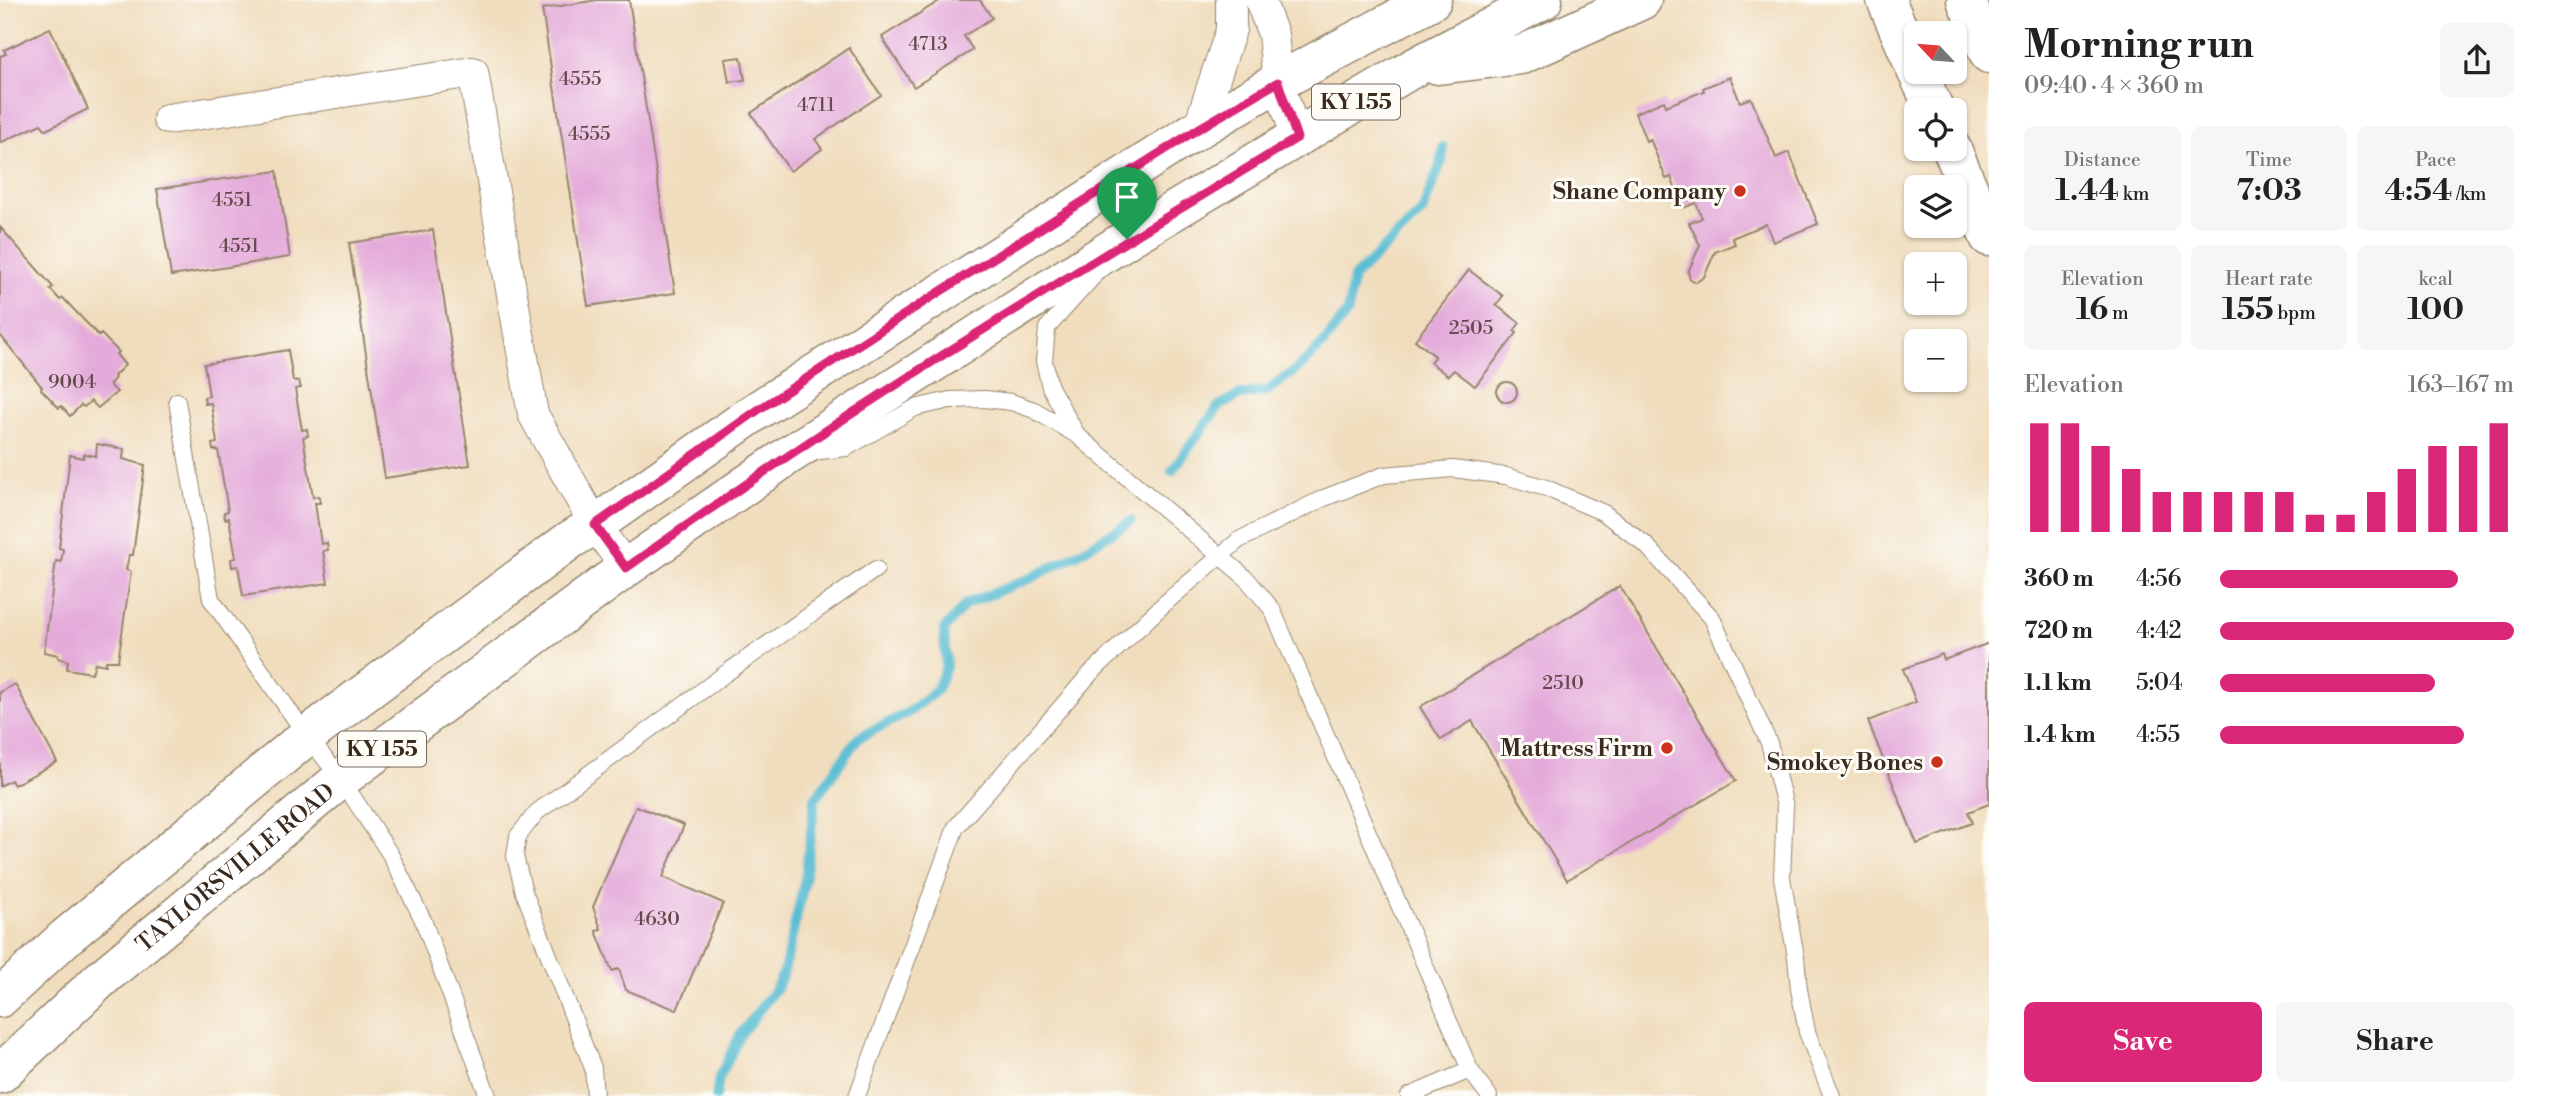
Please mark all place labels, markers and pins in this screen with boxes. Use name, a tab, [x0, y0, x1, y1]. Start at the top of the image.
pin	[1097, 167, 1157, 239]
place label: Shane Company	[1553, 178, 1726, 206]
marker: Shane Company	[1732, 183, 1748, 199]
place label: Mattress Firm	[1500, 735, 1653, 763]
marker: Mattress Firm	[1659, 740, 1675, 756]
place label: Smokey Bones	[1767, 749, 1923, 777]
marker: Smokey Bones	[1929, 754, 1945, 770]

